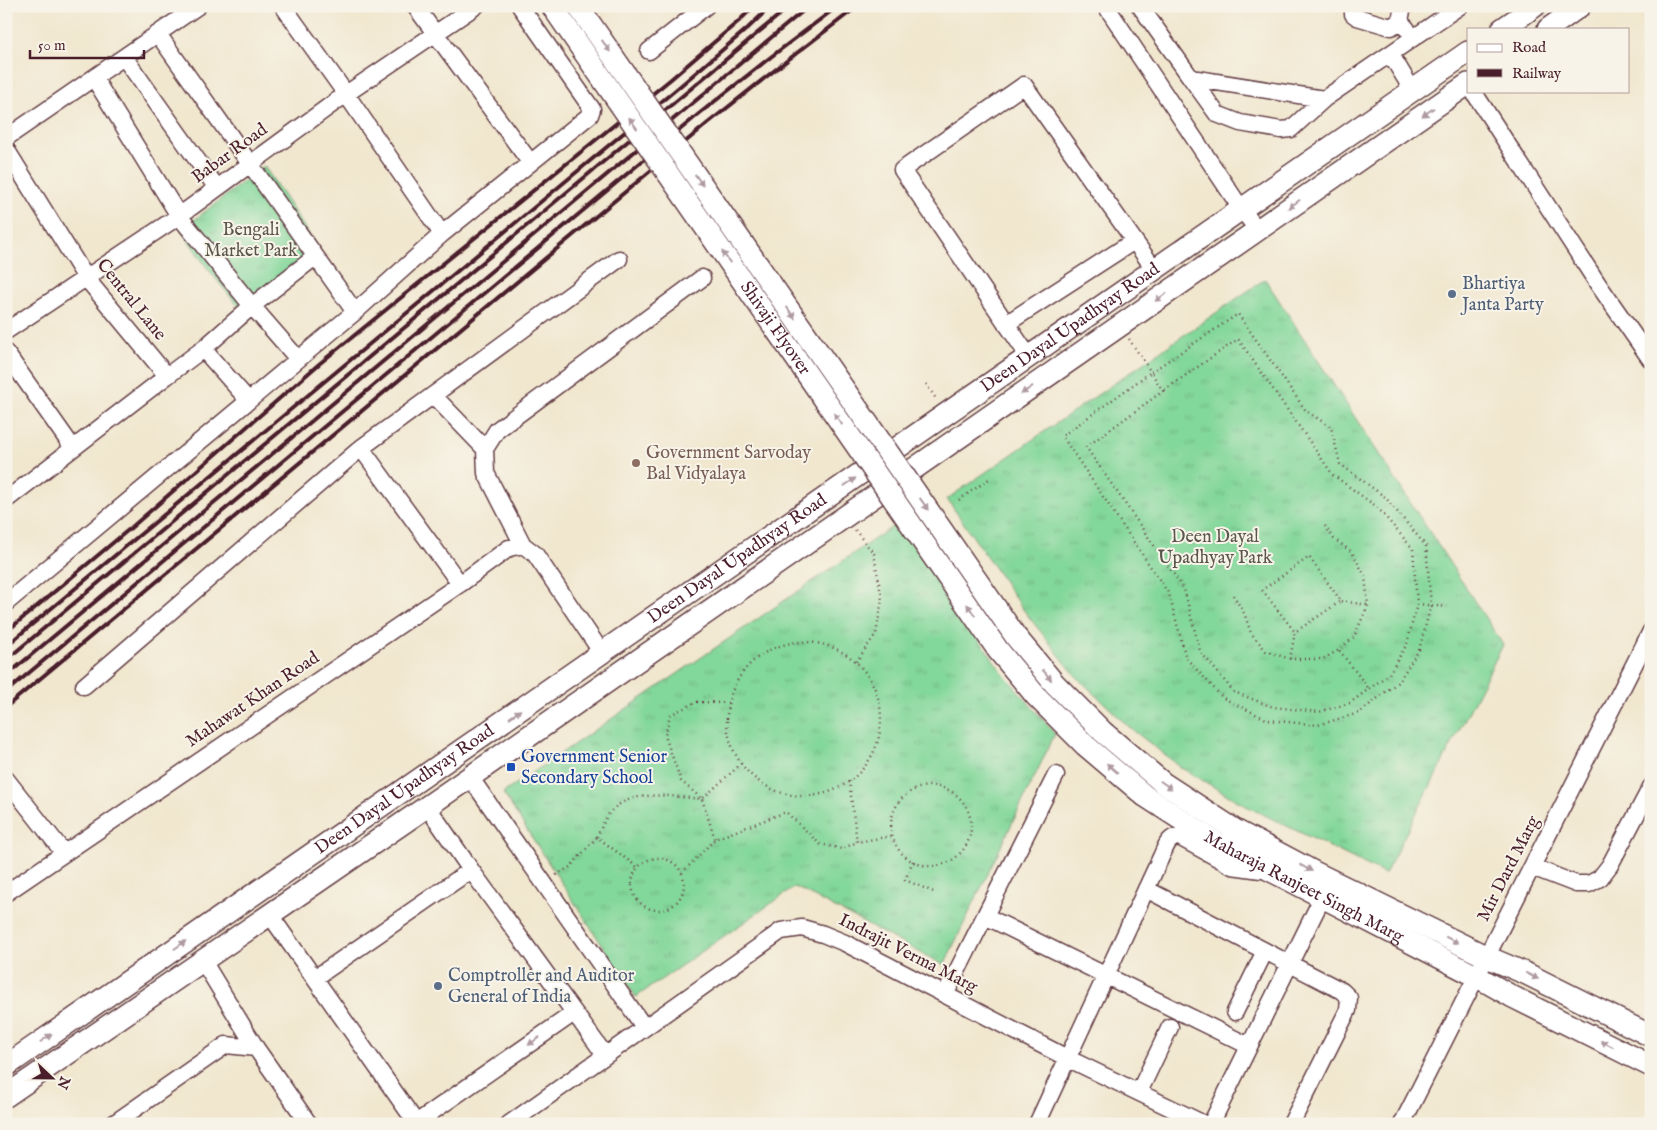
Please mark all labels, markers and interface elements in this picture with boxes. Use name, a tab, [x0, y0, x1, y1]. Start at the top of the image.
scale bar	[30, 28, 144, 60]
legend	[1467, 28, 1630, 92]
text: 50 m	[38, 36, 66, 55]
text: Road	[1512, 38, 1547, 57]
one-way arrow	[601, 40, 611, 53]
text: Railway	[1512, 64, 1562, 83]
one-way arrow	[1421, 107, 1435, 117]
one-way arrow	[628, 116, 638, 130]
street label: Babar Road	[188, 119, 273, 189]
one-way arrow	[694, 173, 704, 187]
one-way arrow	[1288, 199, 1301, 209]
park label: Bengali Market Park	[204, 219, 298, 263]
one-way arrow	[721, 250, 731, 264]
street label: Central Lane	[91, 254, 171, 346]
street label: Deen Dayal Upadhyay Road	[976, 258, 1165, 398]
place label: Bhartiya Janta Party	[1460, 273, 1544, 317]
street label: Shivaji Flyover	[735, 277, 816, 380]
marker: Bhartiya Janta Party	[1446, 288, 1458, 300]
one-way arrow	[1154, 292, 1168, 302]
one-way arrow	[786, 307, 796, 320]
one-way arrow	[1021, 385, 1034, 395]
one-way arrow	[833, 412, 843, 426]
place label: Government Sarvoday Bal Vidyalaya	[646, 442, 811, 486]
marker: Government Sarvoday Bal Vidyalaya	[630, 457, 642, 469]
one-way arrow	[843, 477, 857, 487]
street label: Deen Dayal Upadhyay Road	[643, 488, 832, 629]
one-way arrow	[919, 498, 929, 511]
park label: Deen Dayal Upadhyay Park	[1158, 526, 1273, 570]
one-way arrow	[966, 603, 976, 617]
street label: Mahawat Khan Road	[182, 647, 324, 753]
one-way arrow	[1042, 668, 1053, 681]
one-way arrow	[508, 709, 522, 719]
street label: Deen Dayal Upadhyay Road	[310, 719, 499, 860]
place label: Government Senior Secondary School	[521, 746, 667, 790]
marker: Government Senior Secondary School	[505, 761, 517, 773]
one-way arrow	[1106, 762, 1119, 773]
one-way arrow	[1159, 780, 1173, 790]
street label: Mir Dard Marg	[1472, 812, 1546, 926]
street label: Maharaja Ranjeet Singh Marg	[1199, 826, 1408, 949]
one-way arrow	[1299, 864, 1313, 872]
street label: Indrajit Verma Marg	[835, 909, 982, 999]
one-way arrow	[1445, 936, 1459, 944]
one-way arrow	[173, 941, 187, 950]
place label: Comptroller and Auditor General of India	[448, 965, 635, 1009]
one-way arrow	[1524, 972, 1539, 981]
marker: Comptroller and Auditor General of India	[432, 980, 444, 992]
one-way arrow	[40, 1033, 53, 1043]
one-way arrow	[527, 1036, 541, 1046]
one-way arrow	[1600, 1040, 1614, 1048]
north arrow	[28, 1052, 78, 1102]
text: N	[53, 1073, 74, 1091]

